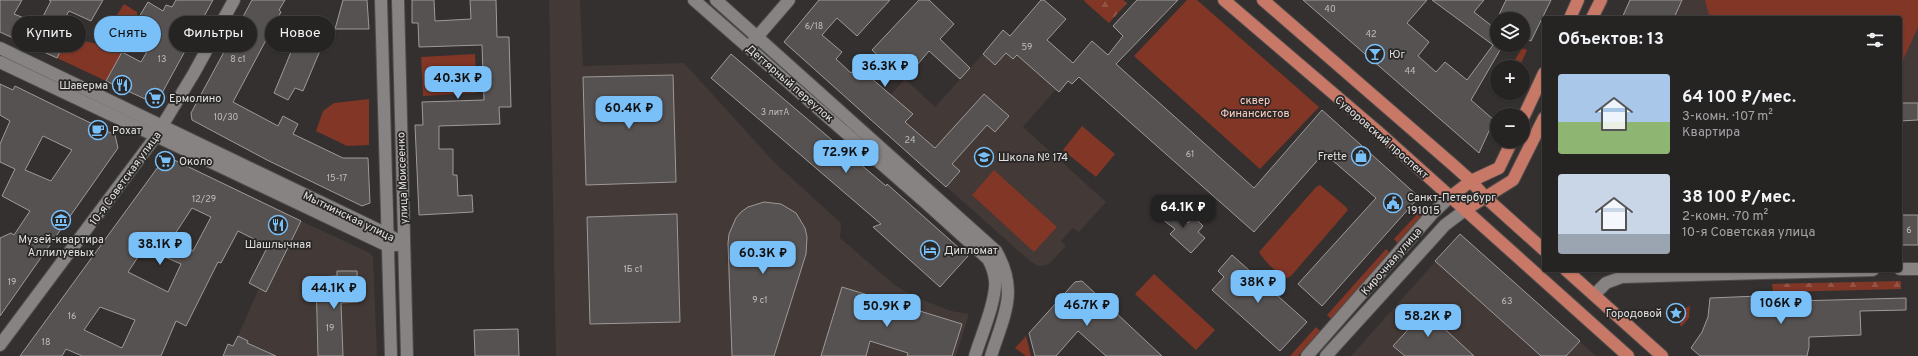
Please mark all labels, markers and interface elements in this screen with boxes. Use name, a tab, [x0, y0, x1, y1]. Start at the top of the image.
house number: 40	[1324, 4, 1336, 15]
map controls	[1490, 12, 1530, 148]
button: layers	[1490, 12, 1530, 52]
chip: Купить	[12, 16, 86, 52]
chip: Снять	[94, 16, 161, 52]
chip: Фильтры	[169, 16, 257, 52]
chip: Новое	[265, 16, 335, 52]
house number: 6/18	[805, 21, 823, 32]
house number: 42	[1365, 29, 1377, 40]
text: Объектов: 13	[1558, 29, 1664, 51]
icon: filters	[1864, 29, 1886, 51]
street label: Дегтярный переулок	[743, 42, 836, 126]
house number: 59	[1022, 42, 1032, 53]
bar icon: Юг	[1364, 43, 1386, 65]
place label: Юг	[1389, 48, 1406, 62]
house number: 13	[158, 54, 166, 65]
house number: 8 с1	[230, 54, 246, 65]
pin: 36.3K ₽	[848, 54, 922, 88]
text: 36.3K ₽	[861, 59, 909, 75]
button: +	[1490, 60, 1530, 100]
pin: 40.3K ₽	[421, 66, 495, 100]
house number: 44	[1404, 66, 1416, 77]
text: 40.3K ₽	[434, 71, 482, 87]
restaurant icon: Шаверма	[111, 74, 133, 96]
place label: Шаверма	[59, 79, 108, 93]
supermarket icon: Ермолино	[144, 87, 166, 109]
text: 64 100 ₽/мес.	[1682, 87, 1796, 109]
icon: home	[1590, 90, 1638, 138]
place label: Ермолино	[169, 92, 222, 106]
street label: Суворовский проспект	[1332, 93, 1431, 182]
park label: сквер Финансистов	[1220, 94, 1290, 121]
pin: 60.4K ₽	[592, 96, 666, 130]
text: 60.4K ₽	[604, 101, 654, 117]
house number: 3 литА	[761, 107, 789, 118]
button: −	[1490, 108, 1530, 148]
text: 3-комн. · 107 m²	[1682, 109, 1773, 125]
house number: 10/30	[214, 112, 239, 123]
cafe icon: Рохат	[87, 119, 109, 141]
place label: Рохат	[112, 124, 142, 138]
text: Квартира	[1682, 125, 1740, 141]
street label: 10-я Советская улица	[87, 129, 165, 228]
street label: улица Моисеенко	[394, 132, 412, 224]
house number: 24	[904, 135, 916, 146]
pin: 72.9K ₽	[809, 140, 883, 174]
text: 72.9K ₽	[823, 145, 869, 161]
shop icon: Frette	[1350, 145, 1372, 167]
school or university icon: Школа № 174	[973, 146, 995, 168]
house number: 61	[1186, 149, 1194, 160]
supermarket icon: Около	[154, 150, 176, 172]
place label: Frette	[1318, 150, 1347, 164]
place label: Школа № 174	[998, 151, 1068, 165]
place label: Около	[179, 155, 212, 169]
house number: 15-17	[327, 173, 348, 184]
text: 38 100 ₽/мес.	[1682, 187, 1796, 209]
street label: Мытнинская улица	[300, 189, 397, 245]
icon: home	[1590, 190, 1638, 238]
place label: Санкт-Петербург 191015	[1407, 191, 1496, 218]
public building icon: Санкт-Петербург 191015	[1382, 192, 1404, 214]
house number: 12/29	[192, 194, 216, 205]
pin: 64.1K ₽	[1146, 195, 1220, 229]
text: 64.1K ₽	[1160, 200, 1206, 216]
museum icon: Музей-квартира Аллилуевых	[50, 209, 72, 231]
text: 2-комн. · 70 m²	[1682, 209, 1768, 225]
restaurant icon: Шашлычная	[267, 214, 289, 236]
street label: Кирочная улица	[1358, 225, 1425, 298]
text: 10-я Советская улица	[1682, 225, 1815, 241]
house number: 6	[1906, 225, 1912, 236]
pin: 38.1K ₽	[123, 232, 197, 266]
place label: Музей-квартира Аллилуевых	[18, 233, 104, 260]
text: 38.1K ₽	[138, 237, 183, 253]
place label: Шашлычная	[245, 238, 311, 252]
hotel icon: Дипломат	[919, 239, 941, 261]
pin: 60.3K ₽	[726, 241, 800, 275]
place label: Дипломат	[944, 244, 998, 258]
text: 60.3K ₽	[739, 246, 787, 262]
house number: 1Б с1	[623, 264, 643, 275]
pin: 38K ₽	[1230, 270, 1286, 304]
text: 38K ₽	[1240, 275, 1276, 291]
pin: 44.1K ₽	[297, 276, 371, 310]
house number: 19	[8, 277, 16, 288]
text: 44.1K ₽	[311, 281, 357, 297]
pin: 106K ₽	[1748, 291, 1814, 325]
pin: 46.7K ₽	[1050, 293, 1124, 327]
pin: 50.9K ₽	[850, 294, 924, 328]
house number: 9 с1	[752, 295, 768, 306]
house number: 63	[1502, 296, 1512, 307]
text: 106K ₽	[1760, 296, 1802, 312]
text: 46.7K ₽	[1064, 298, 1110, 314]
text: 50.9K ₽	[863, 299, 911, 315]
place icon: Городовой	[1665, 302, 1687, 324]
pin: 58.2K ₽	[1391, 304, 1465, 338]
place label: Городовой	[1606, 307, 1662, 321]
text: 58.2K ₽	[1404, 309, 1452, 325]
house number: 16	[68, 311, 76, 322]
house number: 19	[326, 323, 334, 334]
house number: 18	[42, 337, 50, 348]

